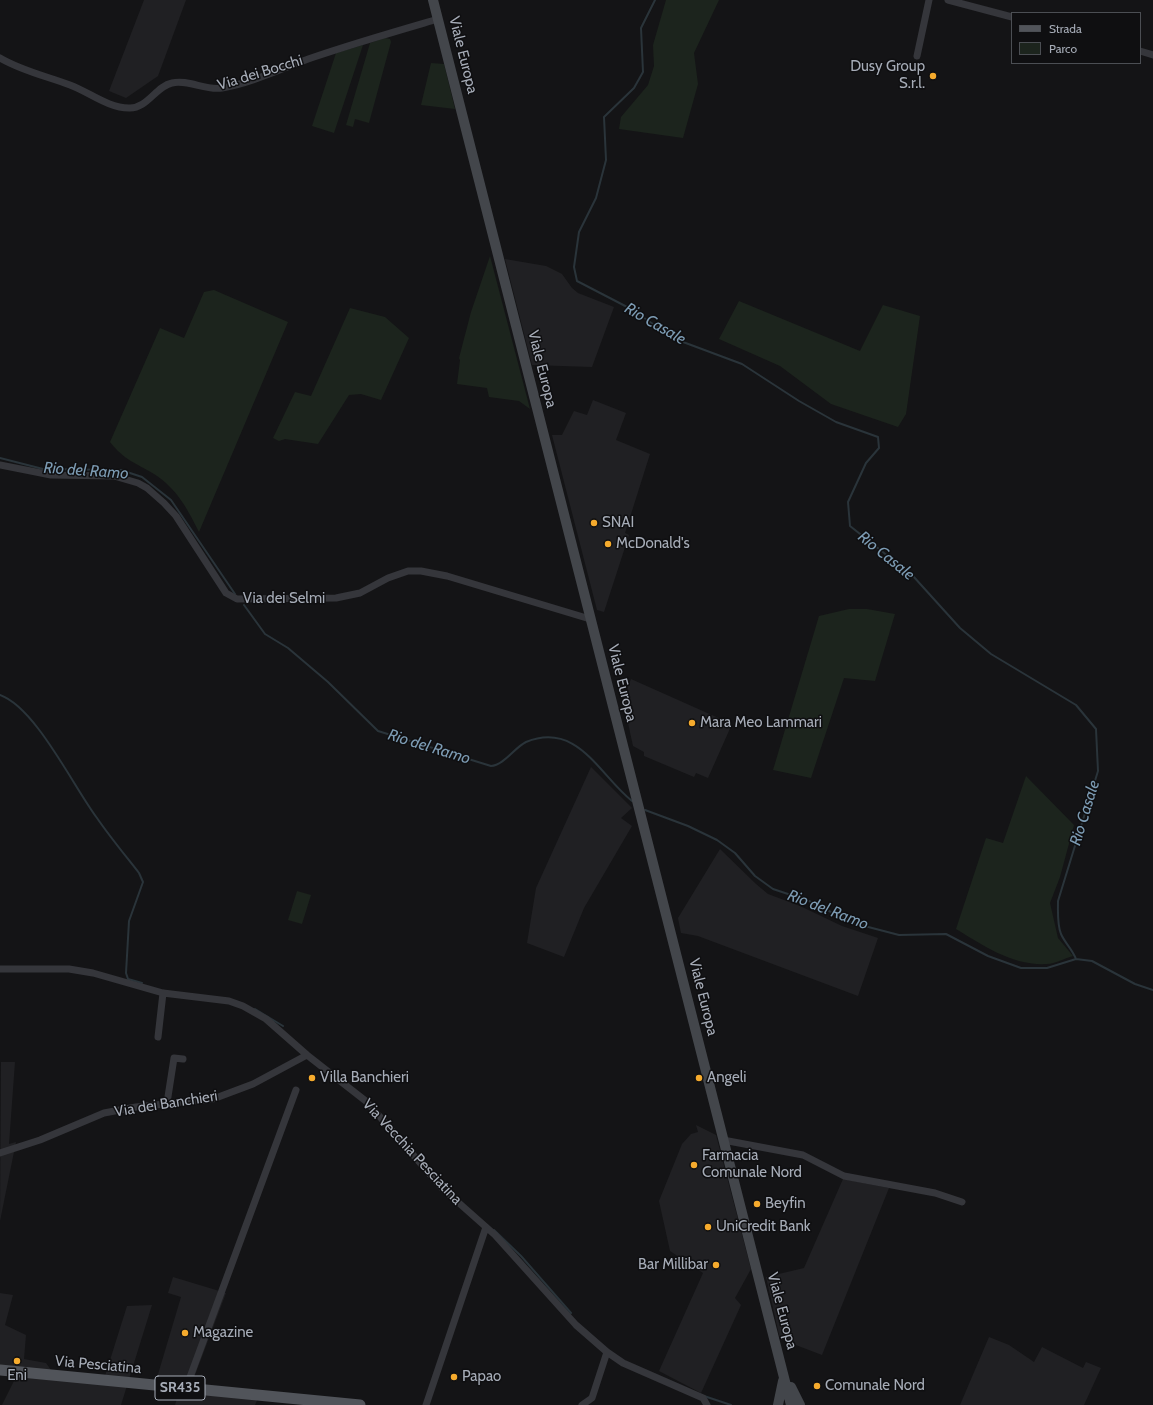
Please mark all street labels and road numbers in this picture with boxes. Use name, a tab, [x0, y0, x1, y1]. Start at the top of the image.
street label: Viale Europa	[445, 15, 481, 95]
street label: Via dei Bocchi	[215, 52, 305, 94]
street label: Viale Europa	[524, 329, 560, 409]
street label: Via dei Selmi	[243, 590, 325, 608]
street label: Viale Europa	[604, 643, 640, 723]
street label: Viale Europa	[685, 957, 721, 1037]
street label: Via dei Banchieri	[113, 1087, 219, 1121]
street label: Via Vecchia Pesciatina	[358, 1095, 466, 1209]
street label: Viale Europa	[763, 1271, 801, 1351]
street label: Via Pesciatina	[54, 1352, 142, 1378]
road number: SR435	[155, 1376, 205, 1400]

